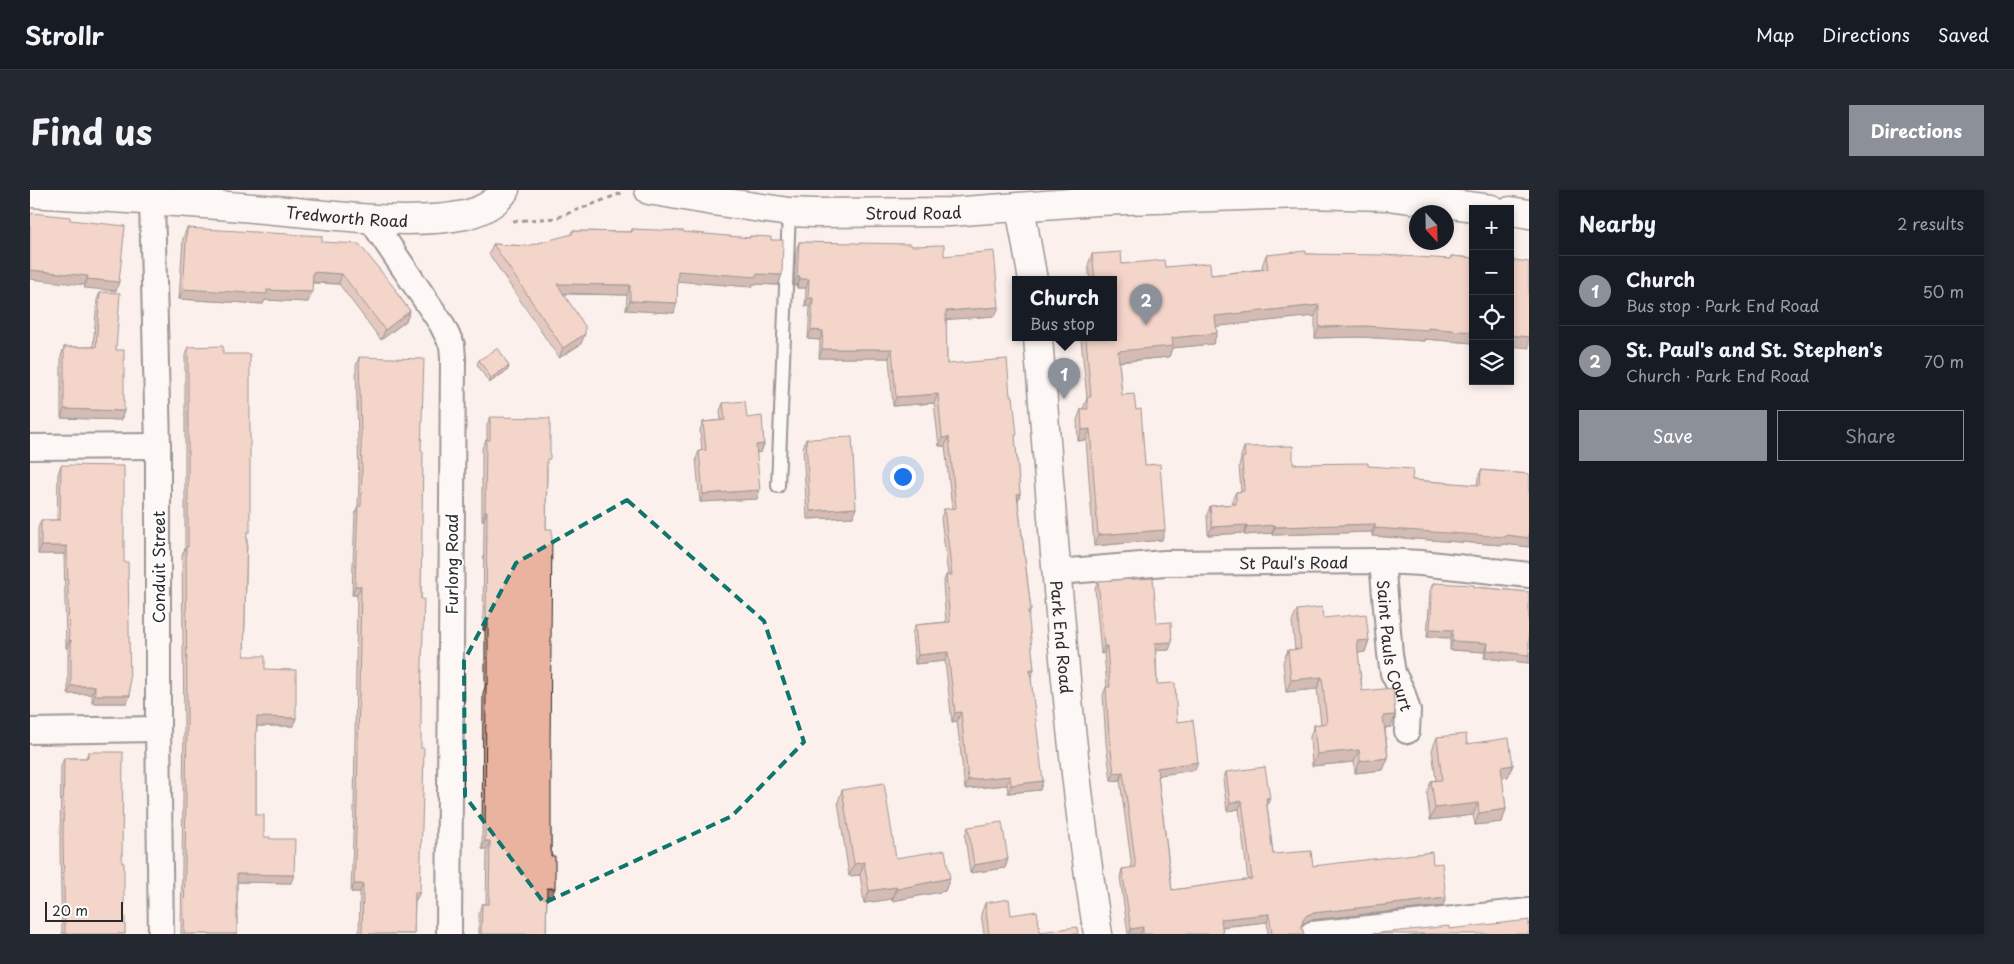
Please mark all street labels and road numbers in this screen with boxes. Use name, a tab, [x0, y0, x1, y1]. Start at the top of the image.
street label: Tredworth Road	[285, 199, 408, 232]
street label: Stroud Road	[865, 199, 962, 225]
street label: Conduit Street	[146, 510, 170, 623]
street label: Furlong Road	[439, 514, 463, 614]
street label: St Paul's Road	[1239, 549, 1348, 574]
street label: Park End Road	[1045, 579, 1079, 695]
street label: Saint Pauls Court	[1372, 579, 1419, 714]

